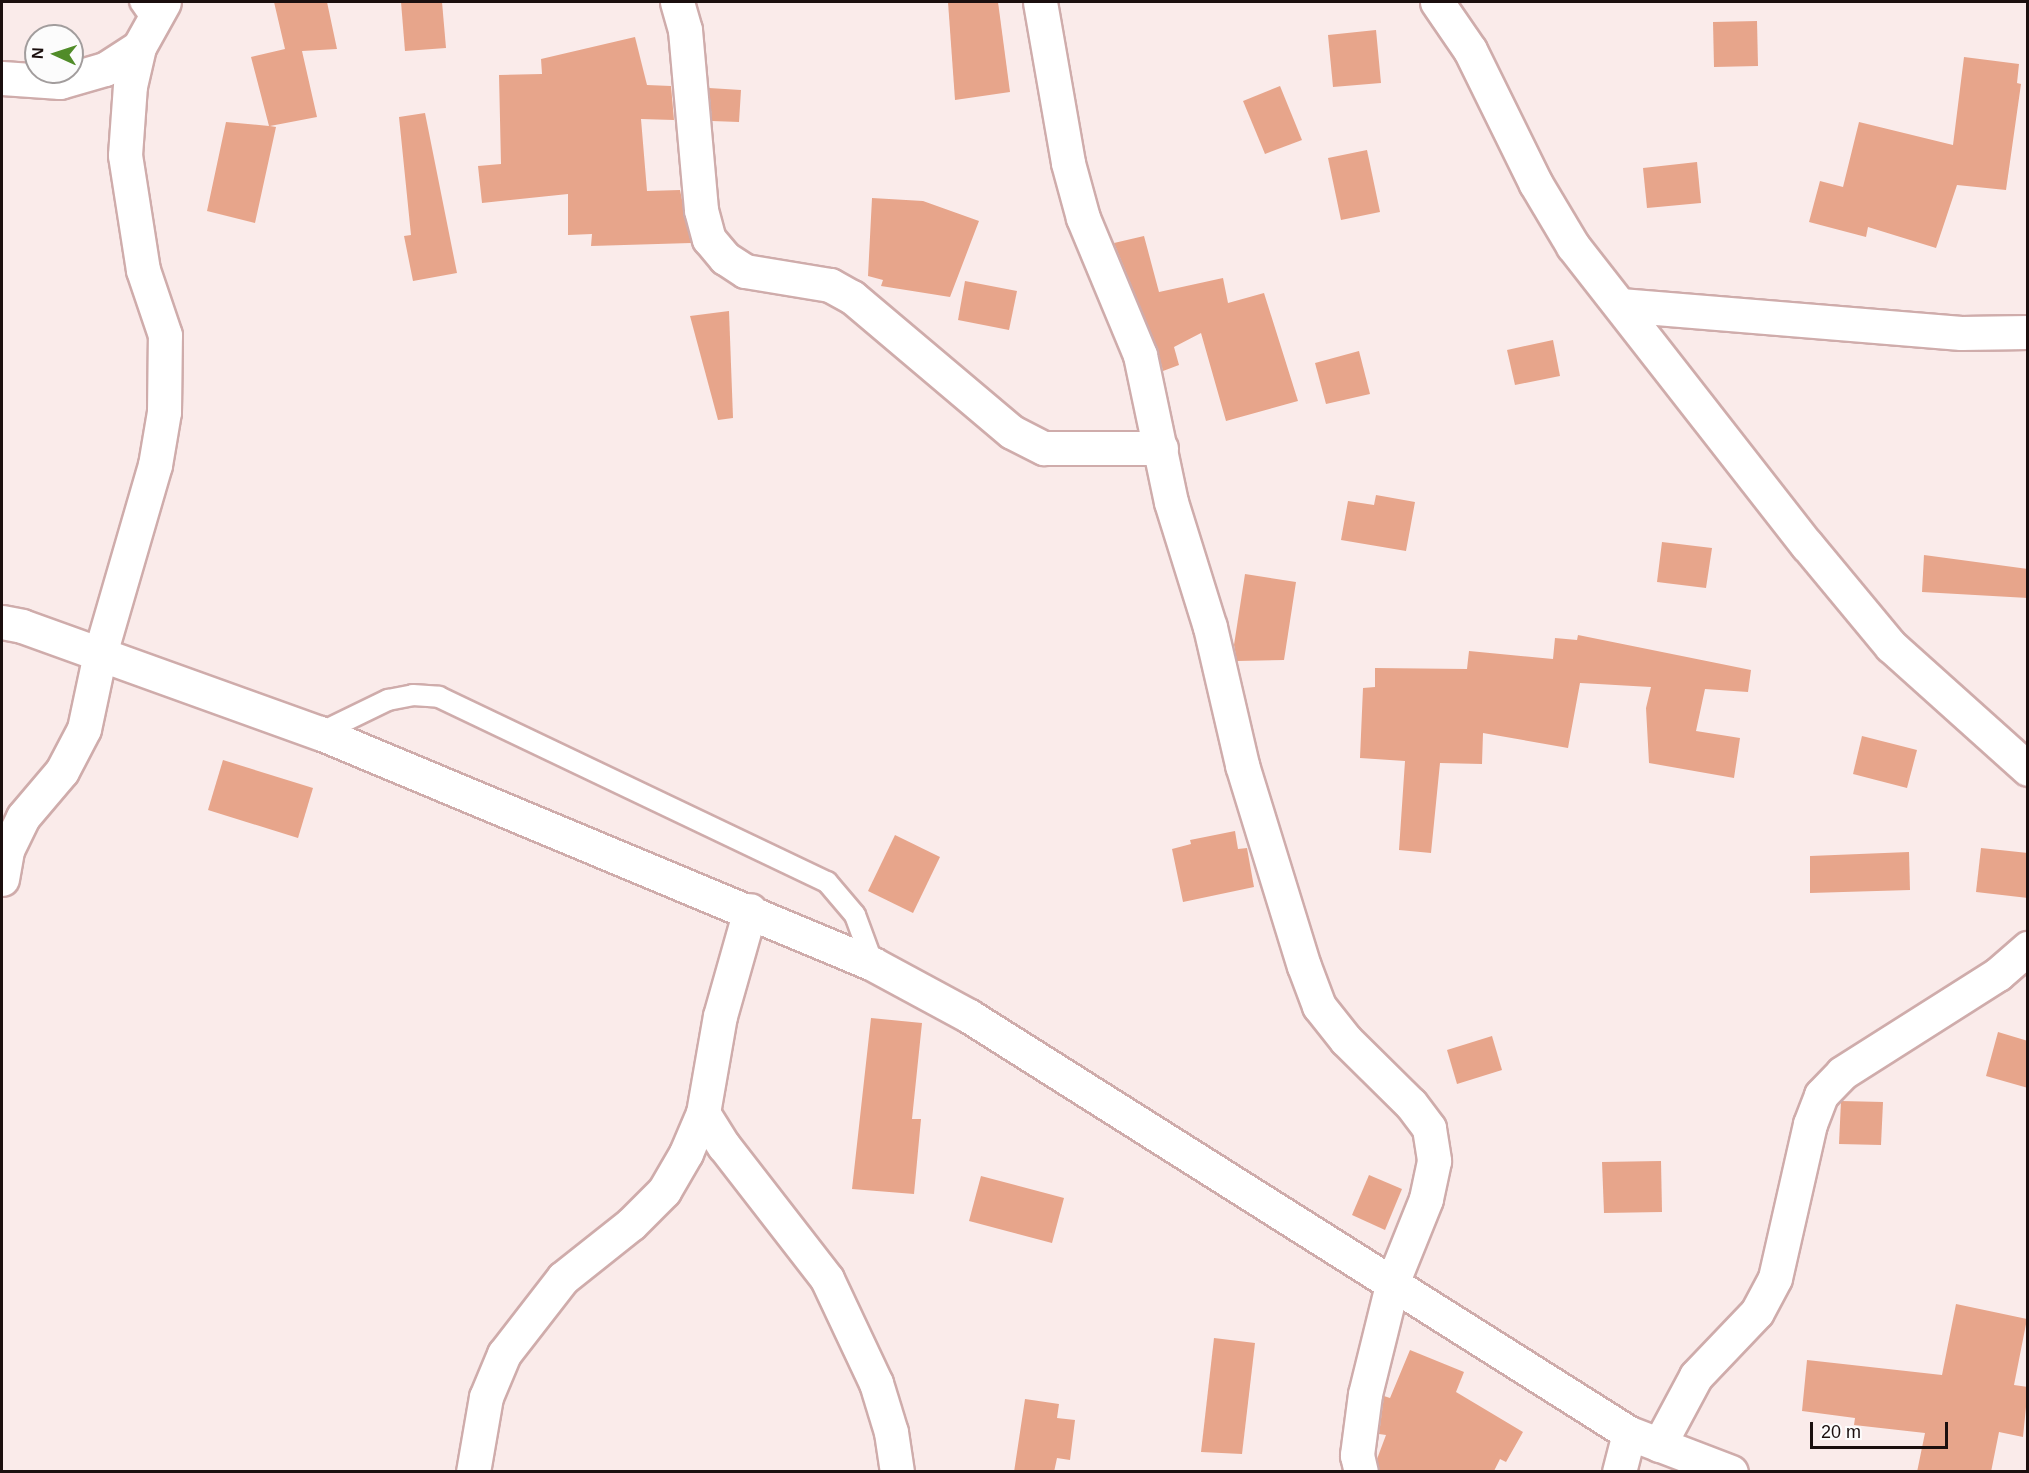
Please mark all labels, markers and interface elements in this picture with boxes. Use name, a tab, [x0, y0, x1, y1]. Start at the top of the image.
north arrow	[24, 24, 84, 84]
text: N	[29, 47, 46, 59]
scale bar	[1813, 1410, 1951, 1448]
text: 20 m	[1821, 1422, 1861, 1442]

